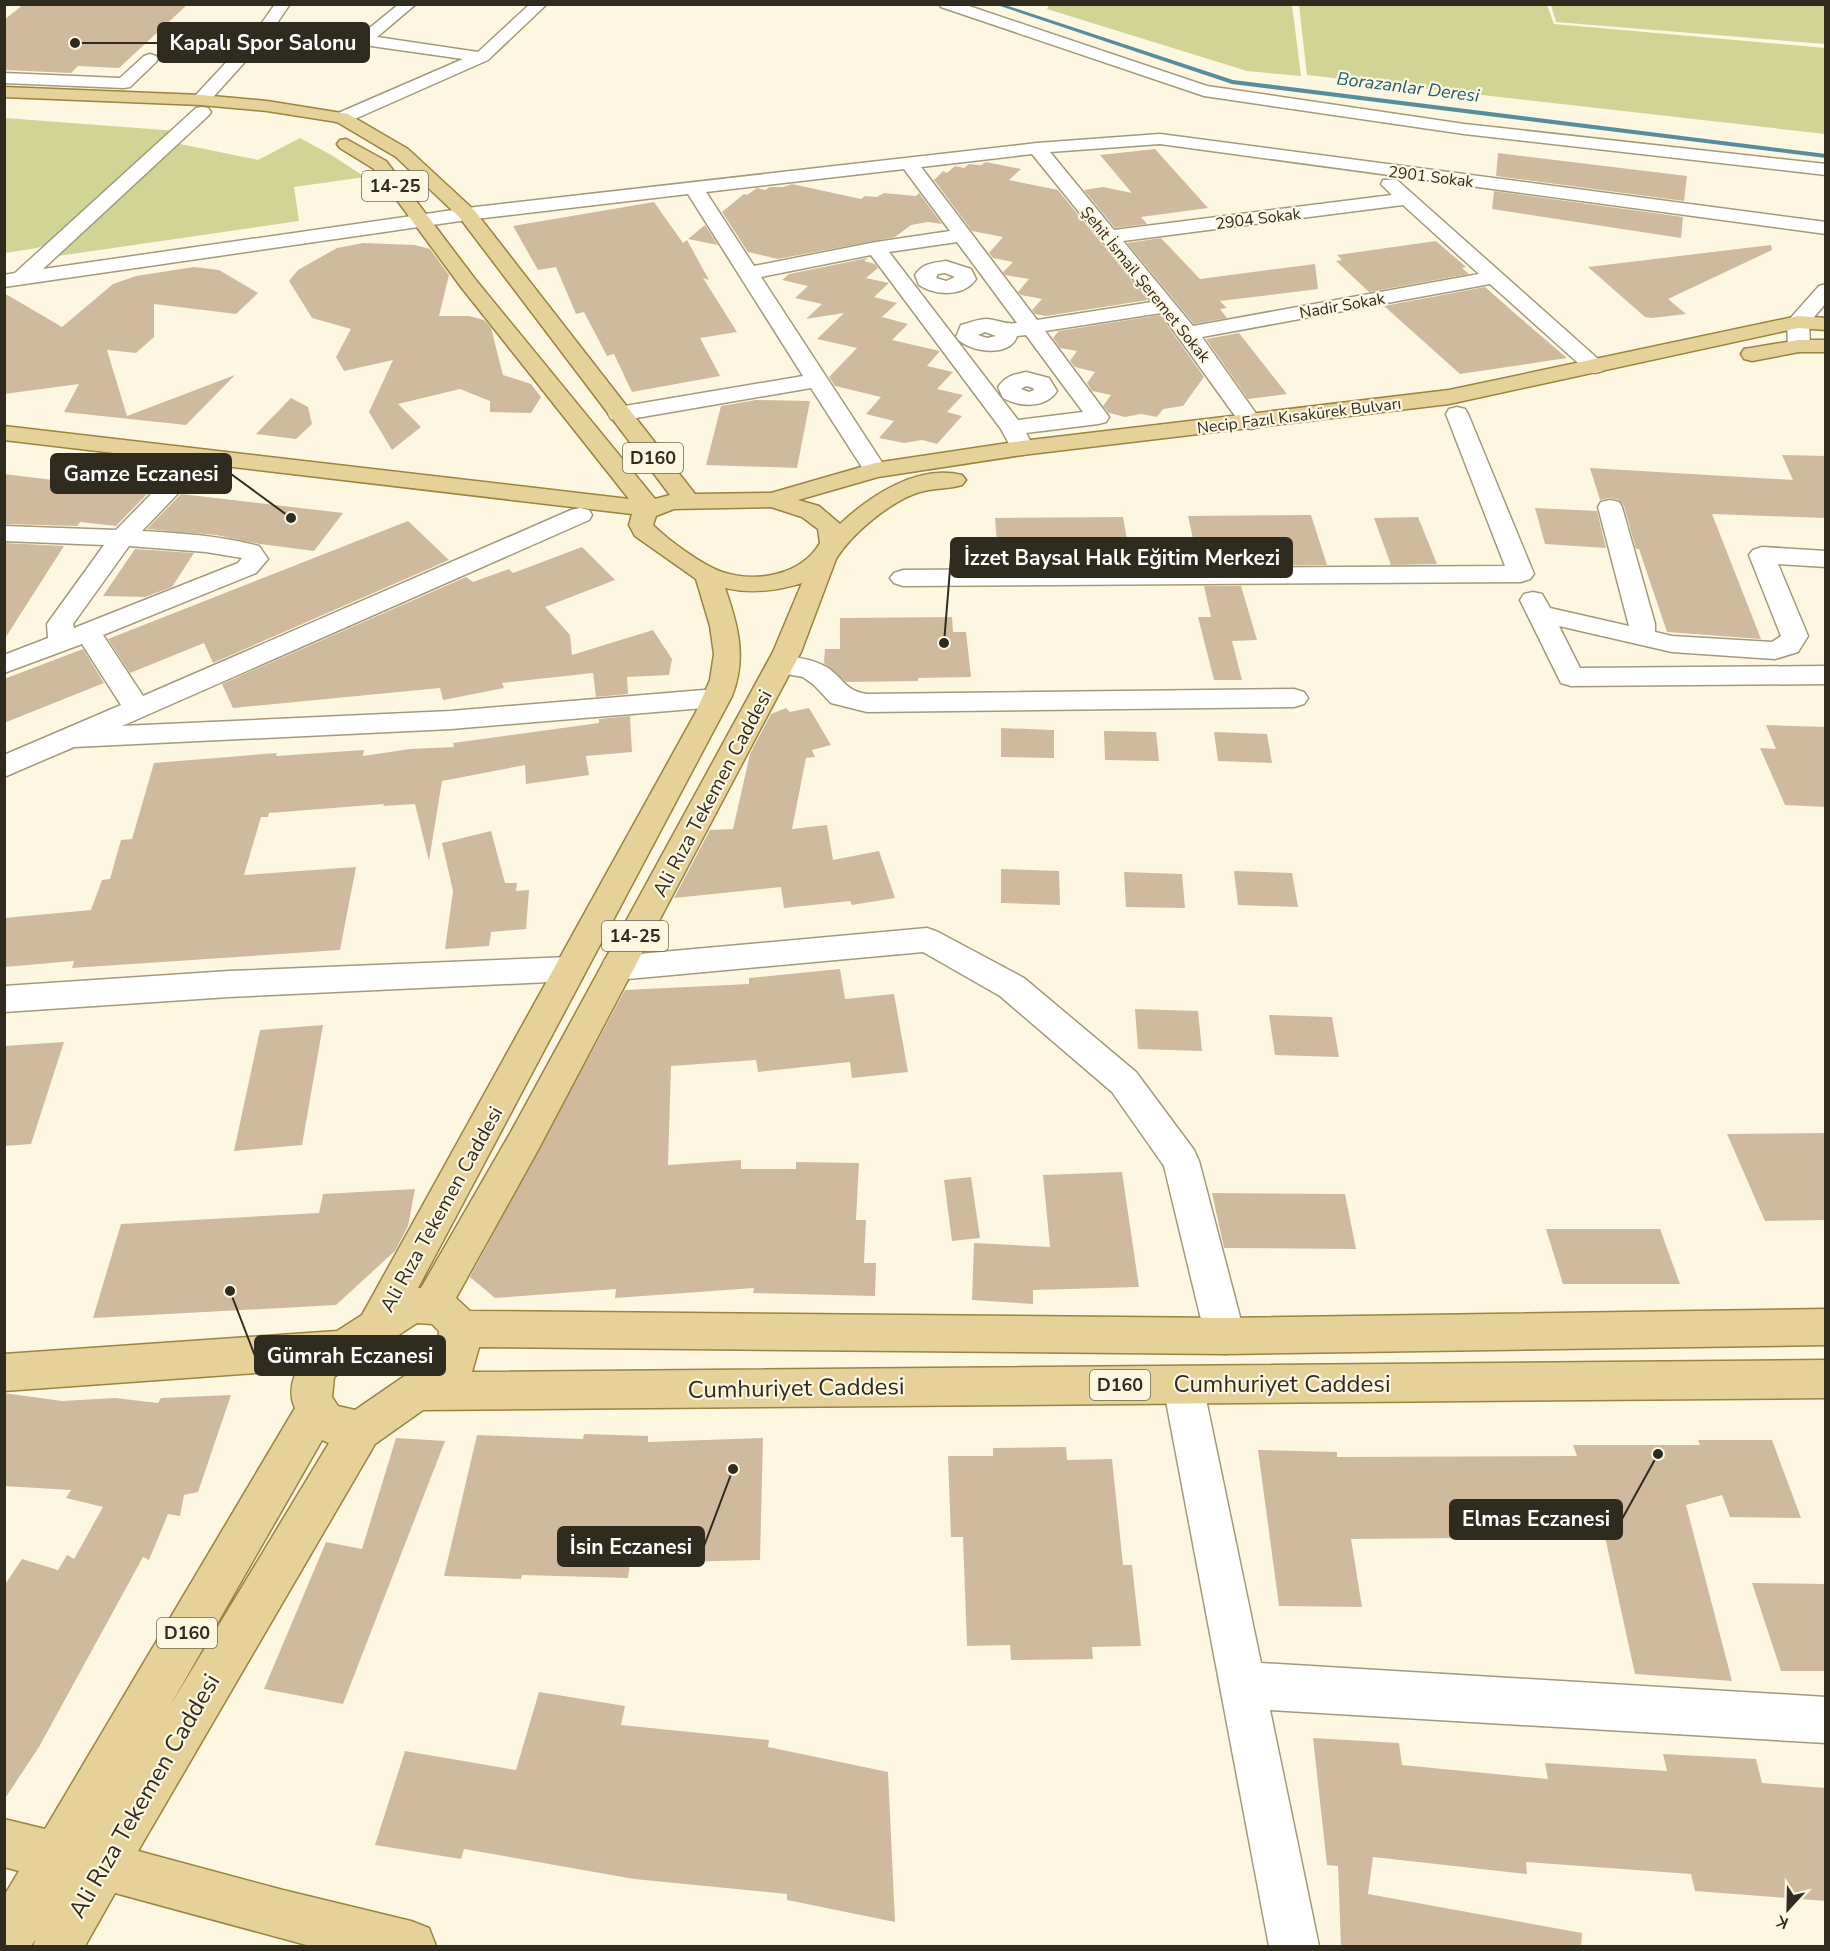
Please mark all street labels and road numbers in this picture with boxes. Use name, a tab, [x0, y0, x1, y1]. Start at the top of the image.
street label: 2901 Sokak	[1387, 161, 1476, 193]
road number: 14-25	[362, 171, 428, 201]
street label: Şehit İsmail Şeremet Sokak	[1075, 202, 1216, 368]
street label: 2904 Sokak	[1214, 203, 1303, 235]
street label: Nadir Sokak	[1298, 287, 1388, 324]
street label: Necip Fazıl Kısakürek Bulvarı	[1196, 393, 1402, 439]
road number: D160	[623, 443, 683, 473]
street label: Ali Rıza Tekemen Caddesi	[646, 685, 779, 902]
road number: 14-25	[602, 921, 668, 951]
street label: Ali Rıza Tekemen Caddesi	[374, 1102, 509, 1317]
street label: Cumhuriyet Caddesi	[1174, 1368, 1390, 1400]
street label: Cumhuriyet Caddesi	[687, 1370, 905, 1406]
road number: D160	[1090, 1370, 1150, 1400]
road number: D160	[157, 1618, 217, 1648]
street label: Ali Rıza Tekemen Caddesi	[61, 1668, 227, 1924]

